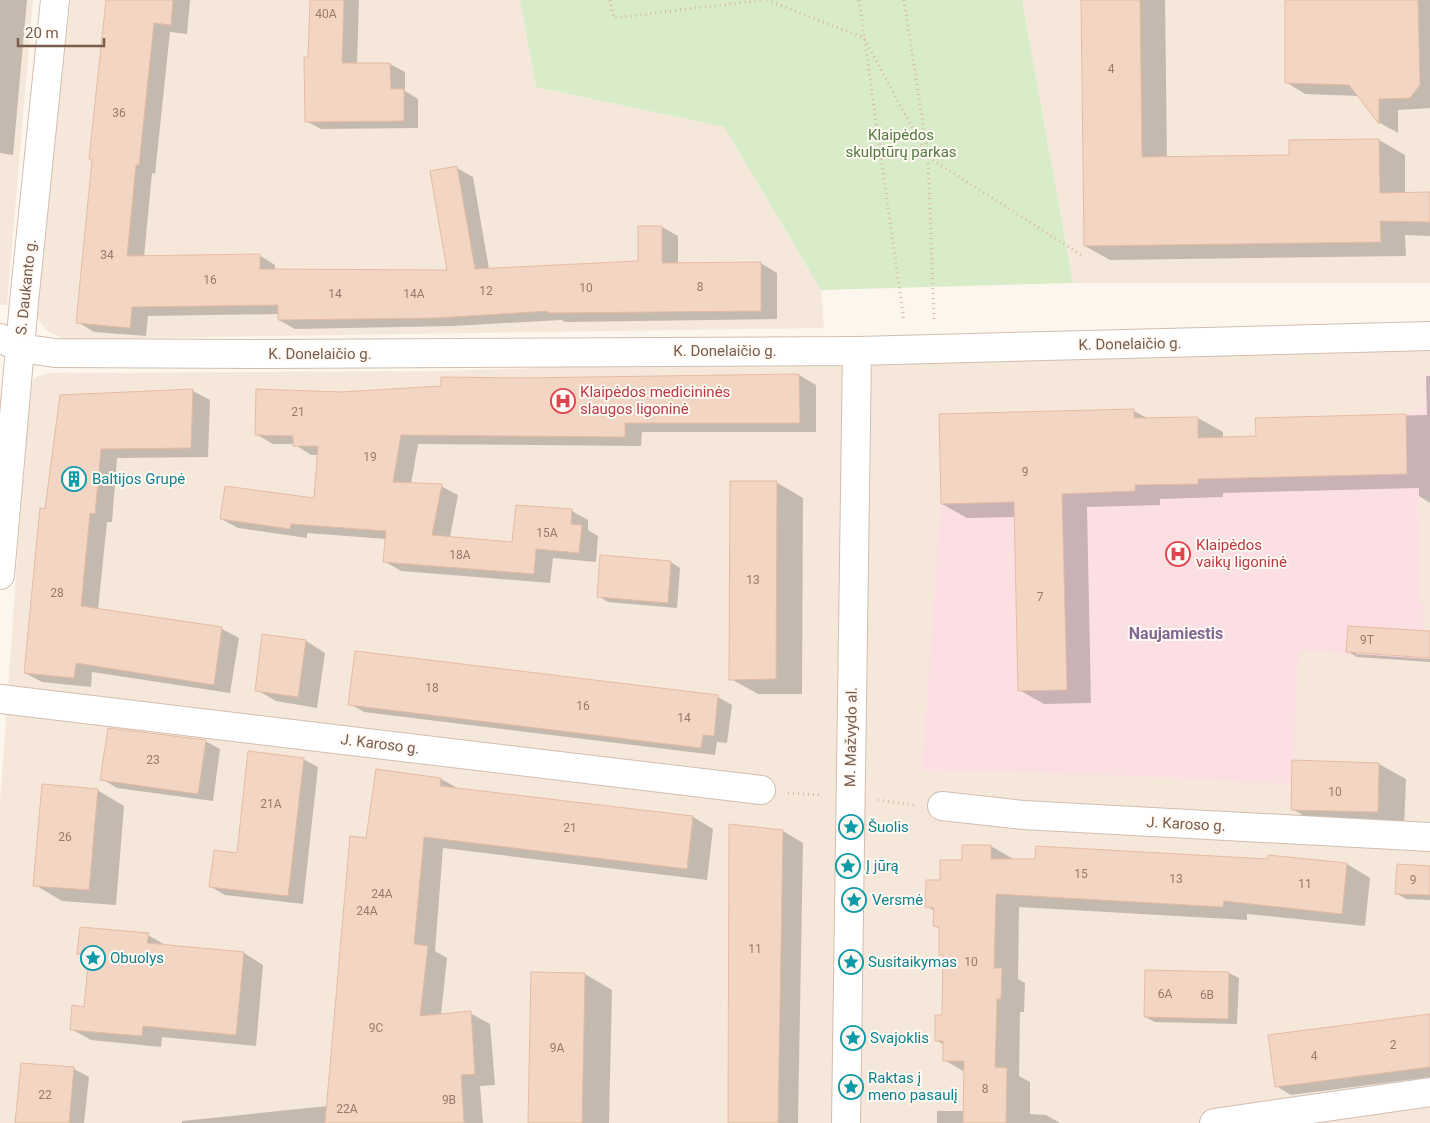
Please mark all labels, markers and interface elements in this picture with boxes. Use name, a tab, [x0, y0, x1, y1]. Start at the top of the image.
house number: 40A	[315, 7, 337, 21]
scale bar	[18, 15, 104, 47]
text: 20 m	[25, 24, 59, 42]
house number: 4	[1108, 62, 1115, 76]
house number: 36	[112, 106, 126, 120]
park label: Klaipėdos skulptūrų parkas	[845, 126, 957, 161]
street label: S. Daukanto g.	[12, 238, 40, 336]
house number: 34	[100, 248, 114, 262]
house number: 16	[203, 273, 217, 287]
house number: 8	[697, 280, 704, 294]
house number: 10	[579, 281, 593, 295]
house number: 12	[479, 284, 493, 298]
house number: 14	[328, 287, 342, 301]
house number: 14A	[403, 287, 425, 301]
street label: K. Donelaičio g.	[1078, 334, 1182, 354]
street label: K. Donelaičio g.	[673, 342, 777, 360]
street label: K. Donelaičio g.	[268, 345, 372, 363]
place label: Klaipėdos medicininės slaugos ligoninė	[580, 383, 730, 418]
hospital icon: Klaipėdos medicininės slaugos ligoninė	[550, 388, 576, 414]
house number: 21	[291, 405, 305, 419]
house number: 19	[363, 450, 377, 464]
house number: 9	[1022, 465, 1028, 479]
building icon: Baltijos Grupė	[61, 466, 87, 492]
place label: Baltijos Grupė	[92, 470, 185, 488]
house number: 15A	[536, 526, 558, 540]
place label: Klaipėdos vaikų ligoninė	[1196, 536, 1287, 571]
hospital icon: Klaipėdos vaikų ligoninė	[1165, 541, 1191, 567]
house number: 18A	[449, 548, 471, 562]
house number: 13	[746, 573, 760, 587]
house number: 28	[50, 586, 64, 600]
house number: 7	[1037, 590, 1044, 604]
district label: Naujamiestis	[1129, 624, 1223, 643]
house number: 9T	[1360, 633, 1374, 647]
house number: 18	[425, 681, 439, 695]
street label: M. Mažvydo al.	[841, 687, 861, 787]
house number: 16	[576, 699, 590, 713]
house number: 14	[677, 711, 691, 725]
street label: J. Karoso g.	[339, 730, 421, 758]
house number: 23	[146, 753, 160, 767]
house number: 10	[1328, 785, 1342, 799]
house number: 21A	[260, 797, 282, 811]
street label: J. Karoso g.	[1146, 813, 1226, 835]
place icon: Šuolis	[838, 814, 864, 840]
place label: Šuolis	[868, 818, 909, 836]
house number: 21	[563, 821, 577, 835]
house number: 26	[58, 830, 72, 844]
place icon: Į jūrą	[835, 853, 861, 879]
place label: Į jūrą	[866, 857, 899, 875]
house number: 15	[1074, 867, 1088, 881]
house number: 13	[1169, 872, 1183, 886]
house number: 9	[1410, 873, 1416, 887]
house number: 11	[1298, 877, 1312, 891]
house number: 24A	[371, 887, 393, 901]
place icon: Versmė	[841, 887, 867, 913]
place label: Versmė	[872, 891, 923, 909]
house number: 24A	[356, 904, 378, 918]
house number: 11	[748, 942, 762, 956]
place icon: Obuolys	[80, 945, 106, 971]
place label: Obuolys	[110, 949, 164, 967]
place icon: Susitaikymas	[838, 949, 864, 975]
place label: Susitaikymas	[868, 953, 957, 971]
house number: 10	[964, 955, 978, 969]
house number: 6A	[1158, 987, 1172, 1001]
house number: 6B	[1200, 988, 1214, 1002]
house number: 9C	[369, 1021, 383, 1035]
place icon: Svajoklis	[840, 1025, 866, 1051]
place label: Svajoklis	[870, 1029, 929, 1047]
house number: 2	[1390, 1038, 1397, 1052]
house number: 9A	[550, 1041, 564, 1055]
house number: 4	[1311, 1049, 1318, 1063]
place label: Raktas į meno pasaulį	[868, 1069, 958, 1104]
place icon: Raktas į meno pasaulį	[838, 1074, 864, 1100]
house number: 8	[982, 1082, 989, 1096]
house number: 22	[38, 1088, 52, 1102]
house number: 9B	[442, 1093, 456, 1107]
house number: 22A	[336, 1102, 358, 1116]

